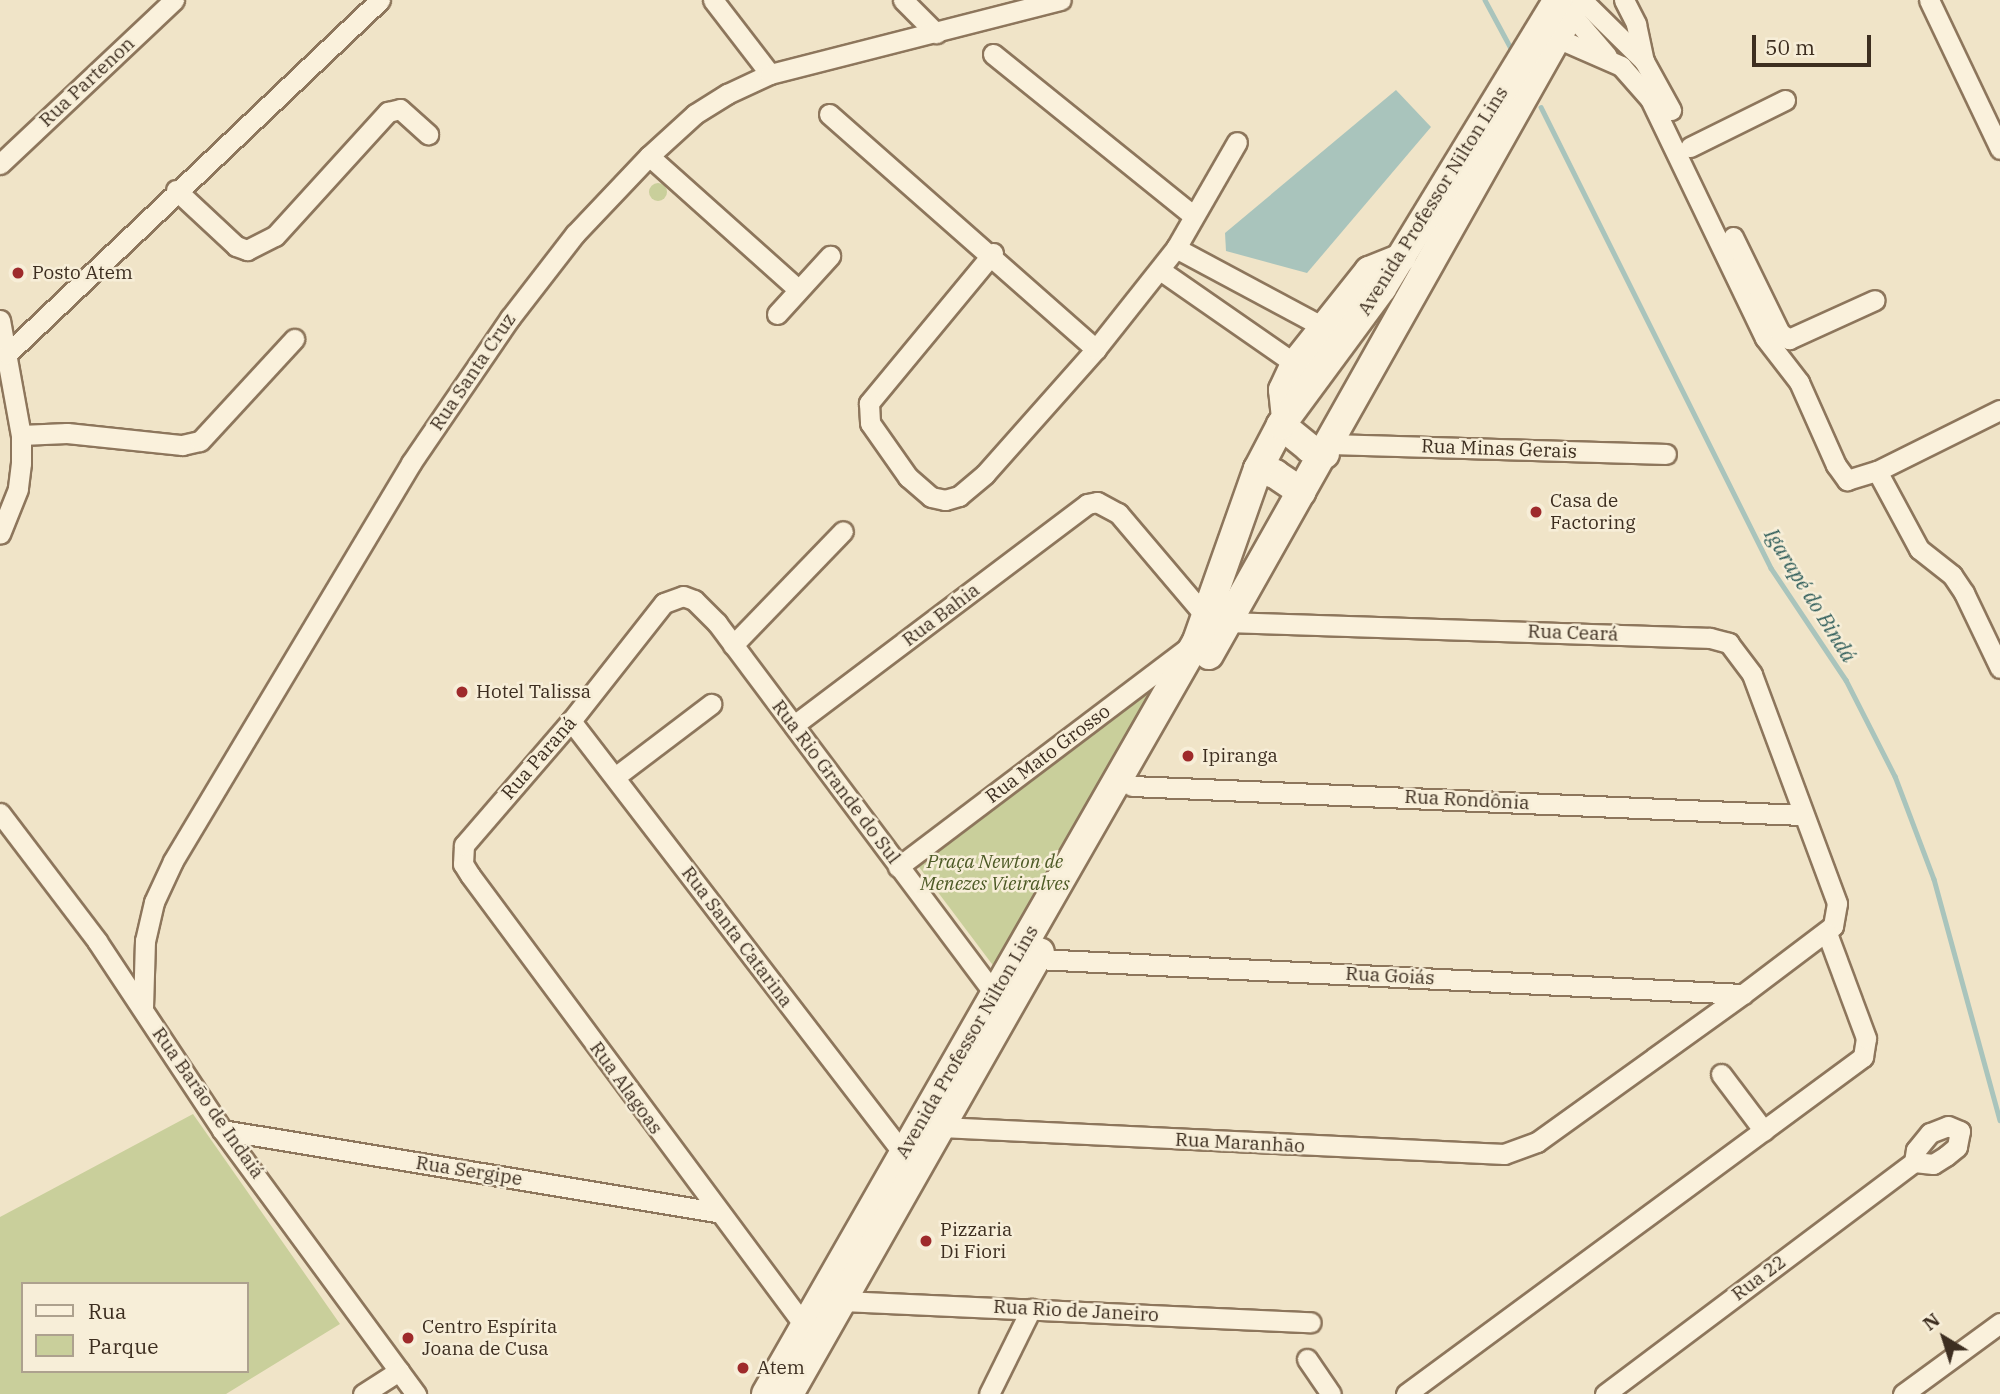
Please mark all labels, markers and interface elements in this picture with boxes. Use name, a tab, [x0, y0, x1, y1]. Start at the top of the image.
scale bar	[1755, 21, 1874, 65]
street label: Rua Partenon	[35, 32, 139, 132]
text: 50 m	[1765, 33, 1815, 61]
street label: Avenida Professor Nilton Lins	[1353, 82, 1513, 320]
place label: Posto Atem	[32, 262, 133, 284]
marker: Posto Atem	[10, 265, 26, 281]
street label: Rua Santa Cruz	[425, 309, 521, 435]
street label: Rua Minas Gerais	[1421, 435, 1577, 463]
place label: Casa de Factoring	[1550, 490, 1636, 534]
marker: Casa de Factoring	[1528, 504, 1544, 520]
water label: Igarapé do Bindá	[1760, 523, 1862, 667]
street label: Rua Bahia	[898, 579, 984, 651]
street label: Rua Ceará	[1527, 620, 1619, 646]
place label: Hotel Talissa	[476, 681, 591, 703]
marker: Hotel Talissa	[454, 684, 470, 700]
street label: Rua Rio Grande do Sul	[767, 696, 905, 868]
street label: Rua Mato Grosso	[981, 700, 1115, 808]
street label: Rua Paraná	[497, 712, 581, 804]
place label: Ipiranga	[1202, 745, 1278, 767]
marker: Ipiranga	[1180, 748, 1196, 764]
street label: Rua Rondônia	[1404, 785, 1530, 815]
park label: Praça Newton de Menezes Vieiralves	[920, 851, 1070, 895]
street label: Rua Santa Catarina	[677, 862, 797, 1012]
street label: Avenida Professor Nilton Lins	[891, 921, 1043, 1163]
street label: Rua Goiás	[1345, 962, 1435, 990]
street label: Rua Barão de Indaiá	[147, 1023, 269, 1183]
street label: Rua Alagoas	[585, 1037, 667, 1139]
street label: Rua Maranhão	[1174, 1128, 1306, 1158]
street label: Rua Sergipe	[414, 1151, 524, 1191]
place label: Pizzaria Di Fiori	[940, 1219, 1012, 1263]
marker: Pizzaria Di Fiori	[918, 1233, 934, 1249]
street label: Rua 22	[1727, 1250, 1791, 1306]
legend	[21, 1282, 248, 1373]
street label: Rua Rio de Janeiro	[993, 1295, 1159, 1327]
text: Rua	[88, 1297, 126, 1325]
north arrow	[1909, 1303, 1979, 1373]
text: N	[1918, 1307, 1944, 1336]
place label: Centro Espírita Joana de Cusa	[422, 1316, 557, 1360]
marker: Centro Espírita Joana de Cusa	[400, 1330, 416, 1346]
text: Parque	[88, 1332, 158, 1360]
place label: Atem	[757, 1357, 805, 1379]
marker: Atem	[735, 1360, 751, 1376]

